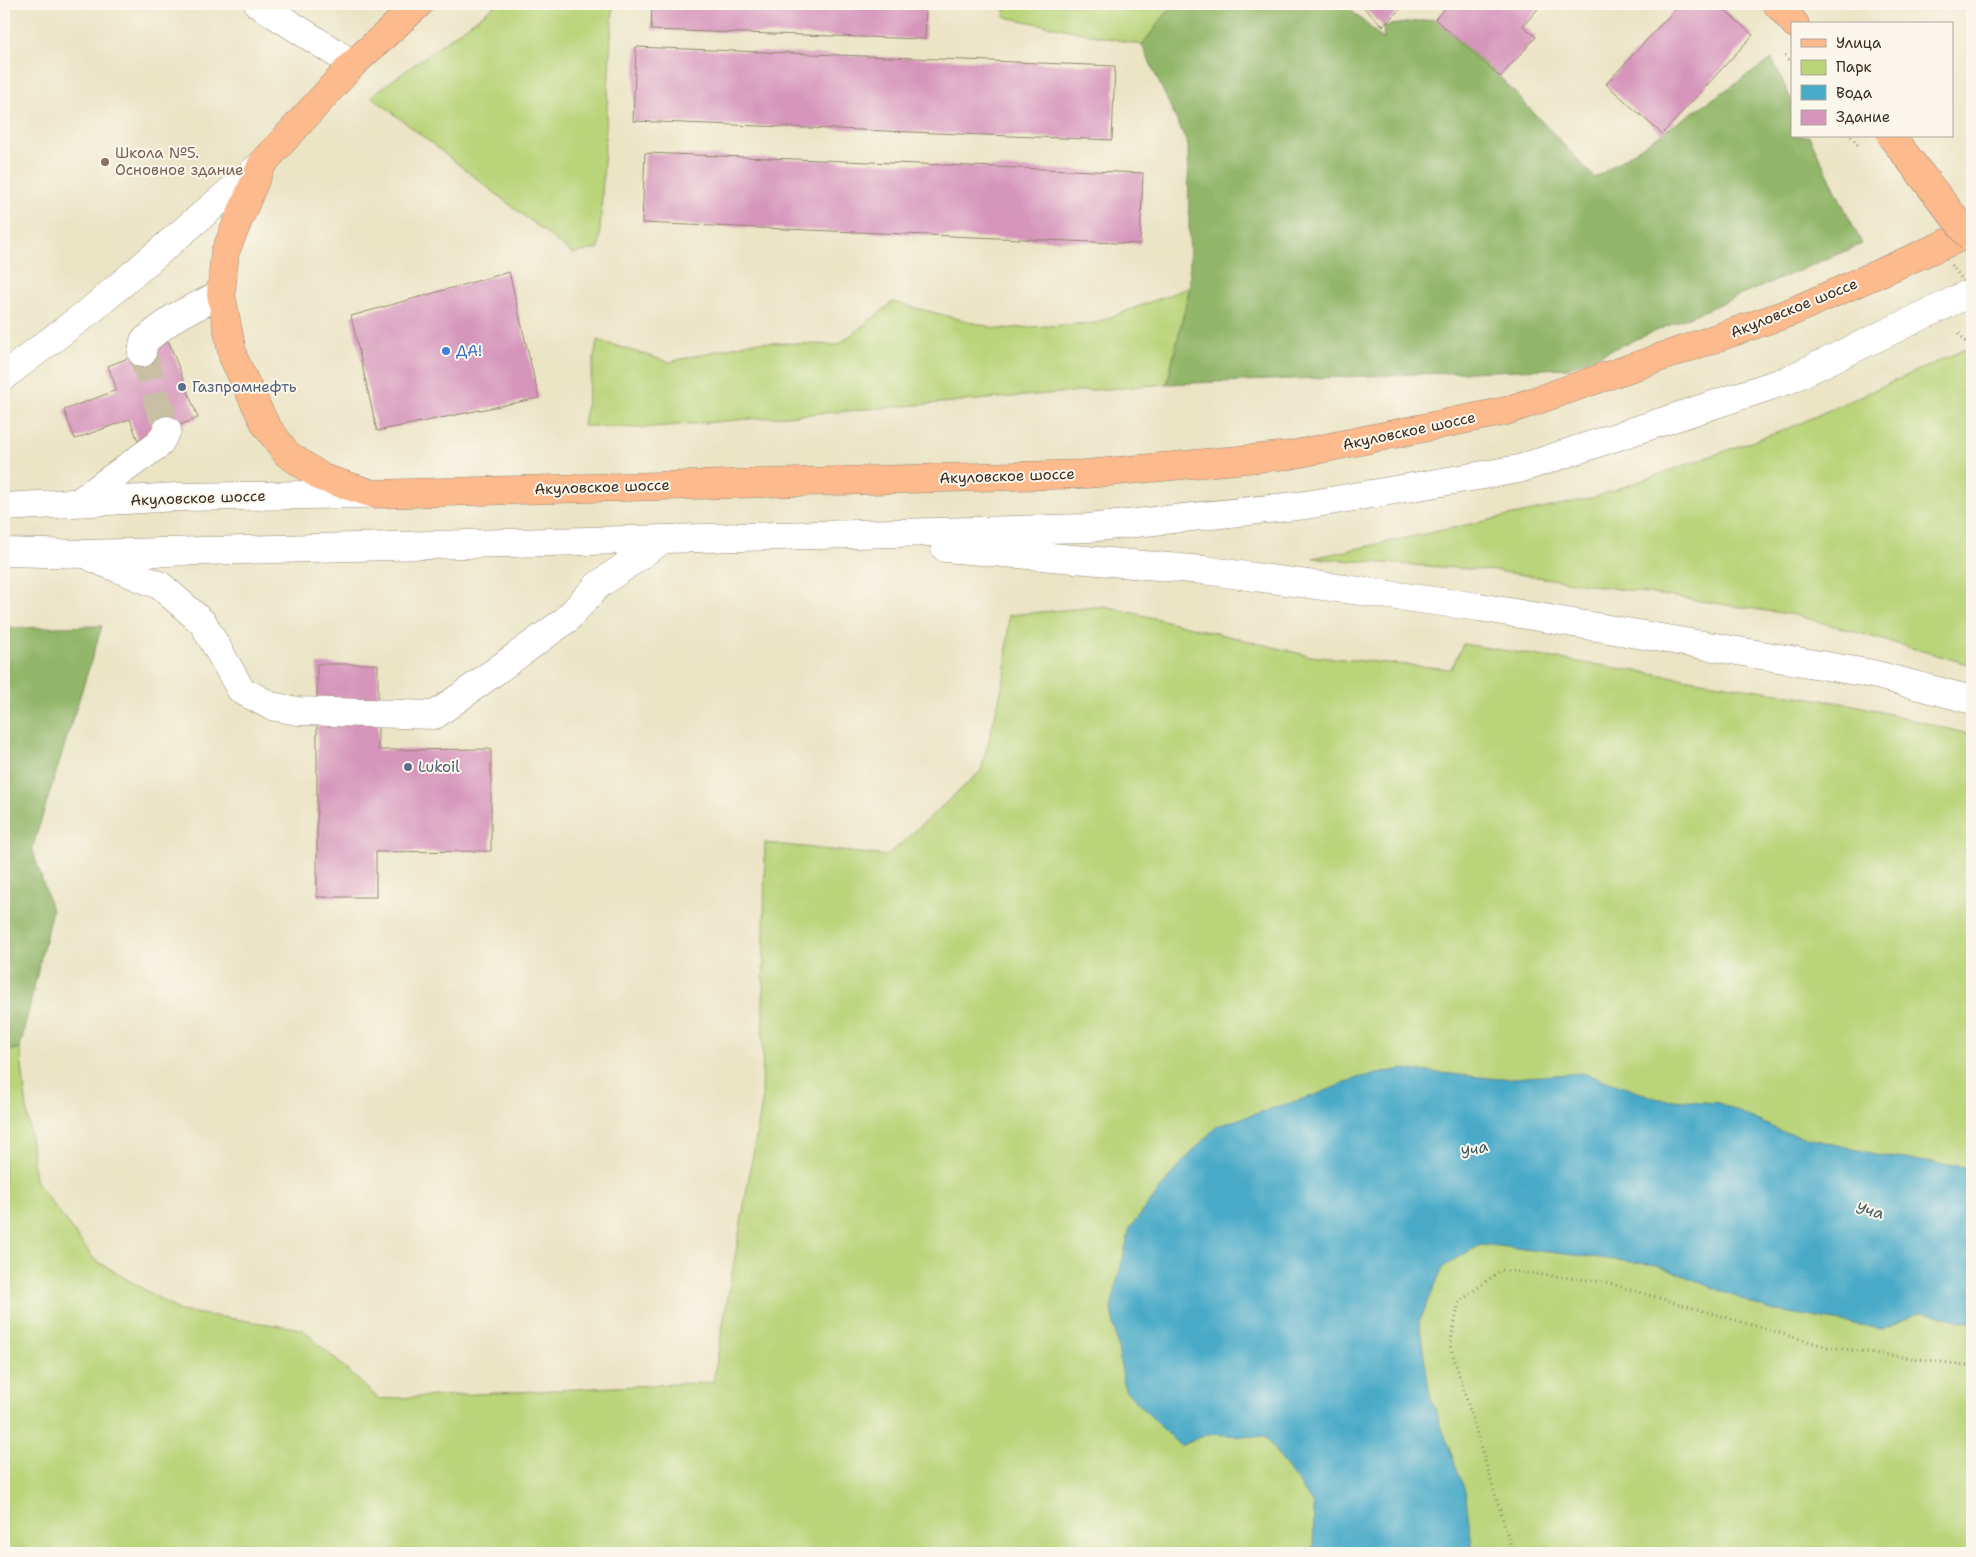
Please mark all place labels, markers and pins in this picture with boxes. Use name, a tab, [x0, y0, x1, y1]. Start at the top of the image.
place label: Школа №5. Основное здание	[115, 143, 244, 180]
marker: Школа №5. Основное здание	[99, 156, 111, 168]
place label: ДА!	[456, 341, 482, 361]
marker: ДА!	[440, 345, 452, 357]
place label: Газпромнефть	[192, 377, 297, 397]
marker: Газпромнефть	[176, 381, 188, 393]
place label: Lukoil	[418, 757, 460, 777]
marker: Lukoil	[402, 761, 414, 773]

